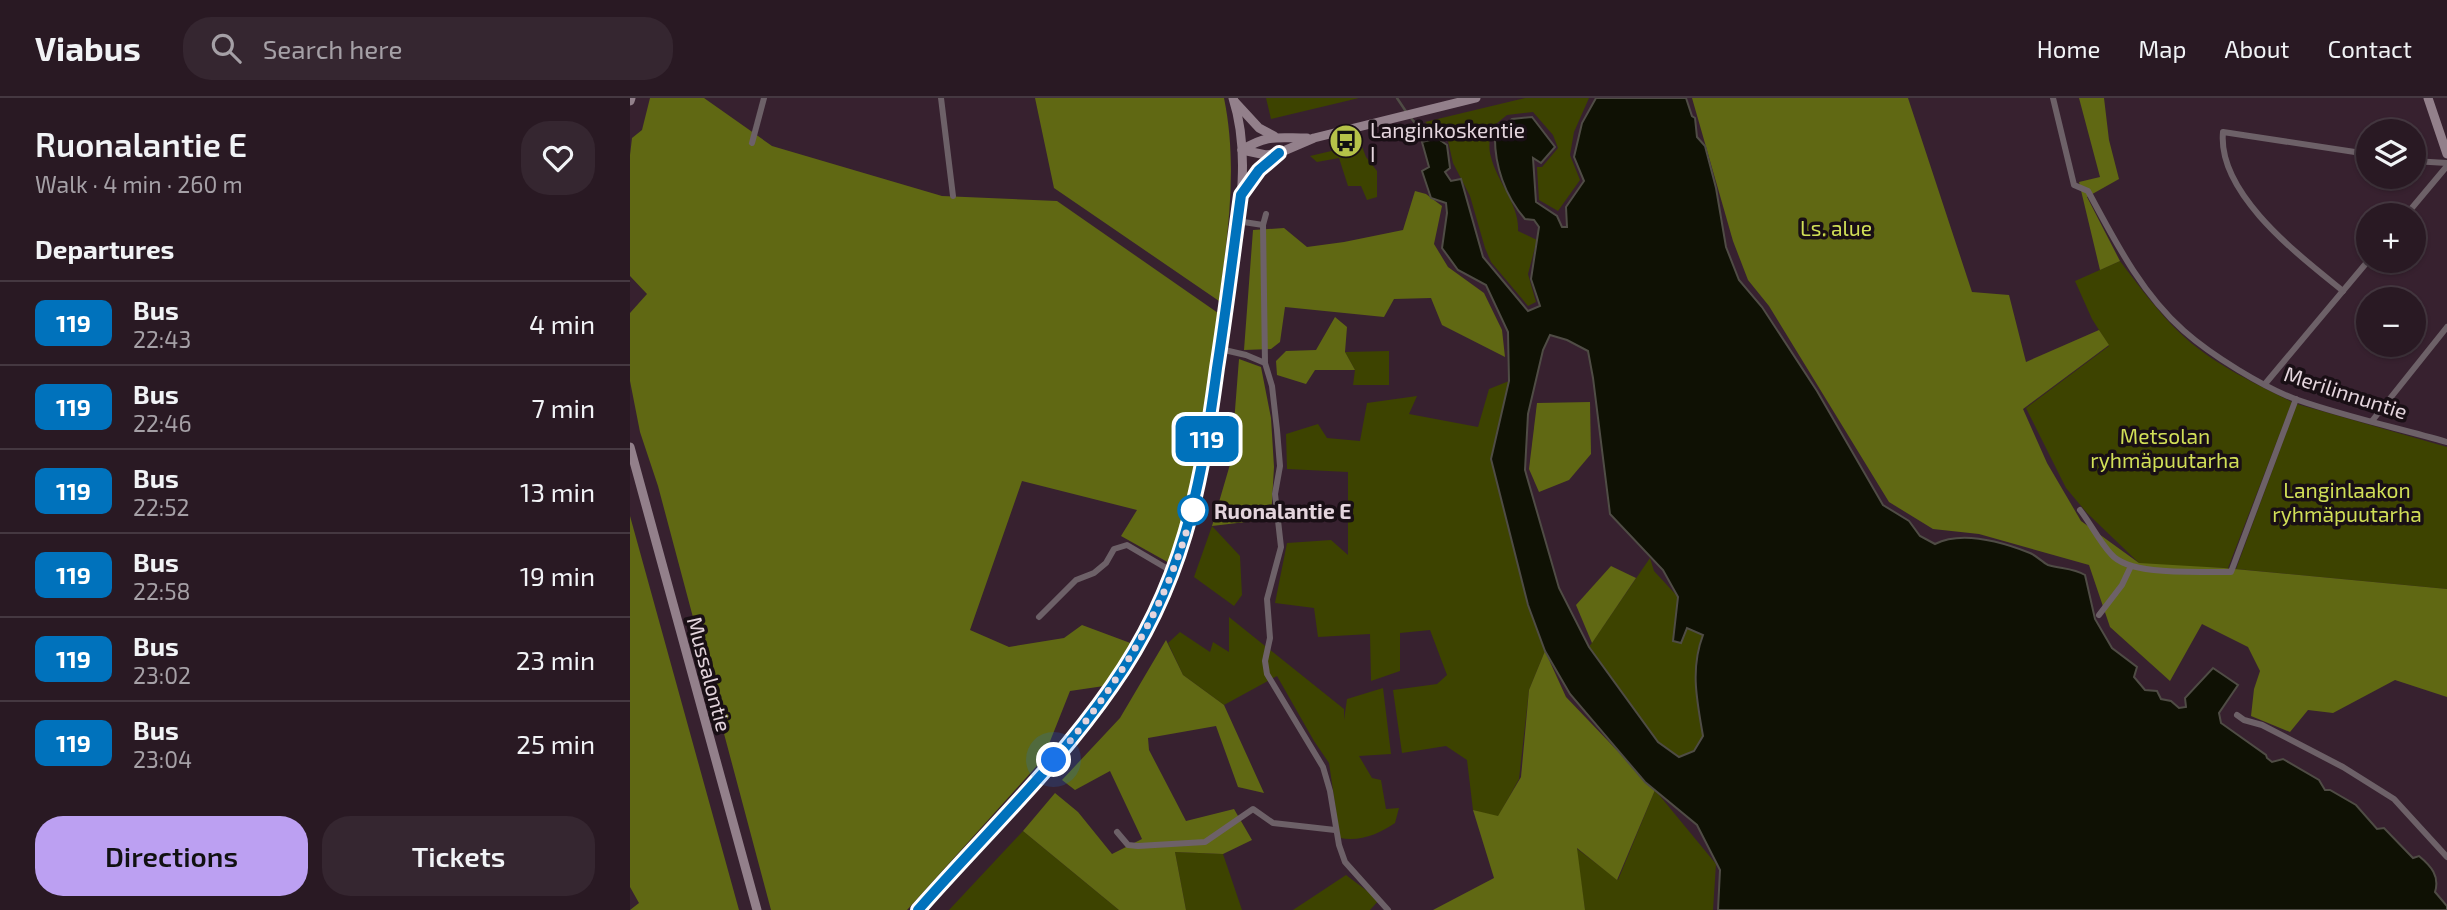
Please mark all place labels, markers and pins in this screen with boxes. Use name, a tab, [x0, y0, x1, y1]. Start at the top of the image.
place label: Langinkoskentie I	[1370, 117, 1525, 166]
bus stop icon: Langinkoskentie I	[1327, 122, 1365, 160]
marker: Ruonalantie E	[1178, 495, 1208, 525]
place label: Ruonalantie E	[1214, 498, 1351, 523]

